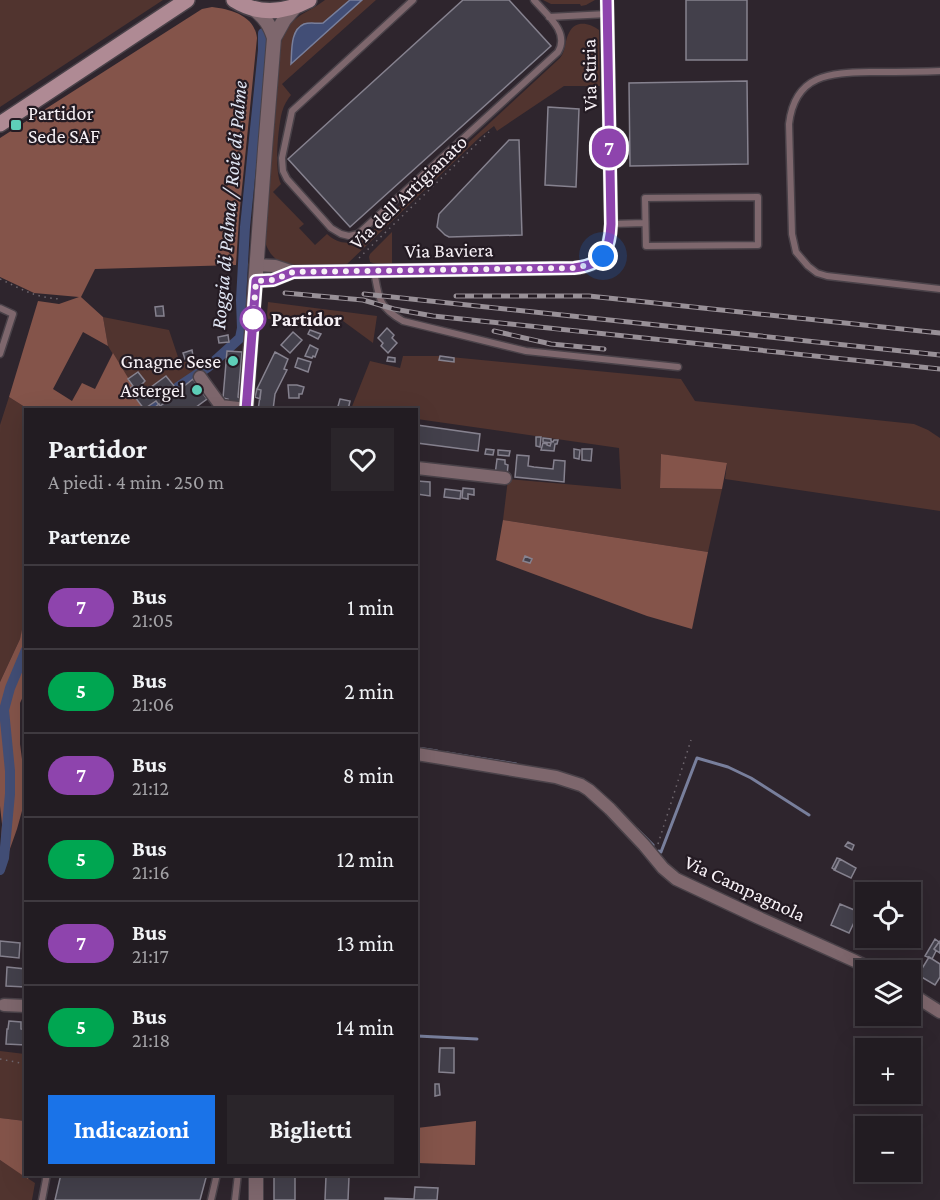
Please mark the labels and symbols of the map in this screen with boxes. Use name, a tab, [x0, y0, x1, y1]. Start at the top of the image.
street label: Via Stiria	[577, 39, 601, 111]
water label: Roggia di Palma / Roie di Palme	[206, 80, 252, 330]
place label: Partidor Sede SAF	[28, 102, 100, 147]
marker: Partidor Sede SAF	[9, 118, 23, 132]
line badge: 7	[590, 128, 628, 168]
street label: Via dell'Artigianato	[345, 130, 472, 254]
street label: Via Baviera	[404, 238, 494, 262]
your location	[588, 241, 618, 271]
marker: Partidor	[240, 306, 266, 332]
place label: Partidor	[271, 308, 342, 330]
place label: Gnagne Sese	[121, 350, 221, 373]
marker: Gnagne Sese	[226, 354, 240, 368]
place label: Astergel	[120, 379, 185, 402]
marker: Astergel	[190, 383, 204, 397]
street label: Via Campagnola	[681, 850, 809, 927]

